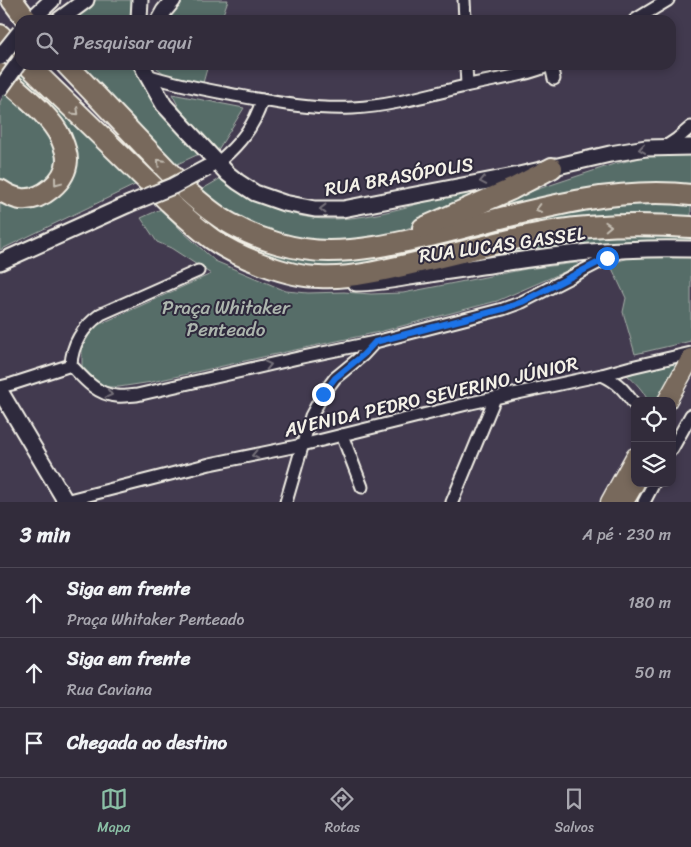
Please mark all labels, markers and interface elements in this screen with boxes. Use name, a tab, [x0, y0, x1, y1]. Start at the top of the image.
search box	[15, 15, 676, 70]
text: Pesquisar aqui	[73, 26, 192, 59]
icon: search	[33, 29, 61, 57]
one-way arrow	[70, 106, 79, 115]
one-way arrow	[638, 143, 646, 154]
street label: RUA BRASÓPOLIS	[322, 147, 476, 206]
one-way arrow	[157, 159, 166, 168]
one-way arrow	[54, 176, 63, 186]
one-way arrow	[479, 176, 488, 186]
one-way arrow	[534, 203, 543, 214]
one-way arrow	[319, 204, 327, 214]
street label: RUA LUCAS GASSEL	[417, 216, 588, 272]
one-way arrow	[605, 220, 613, 231]
route start	[596, 247, 619, 270]
park label: Praça Whitaker Penteado	[162, 291, 291, 346]
street label: AVENIDA PEDRO SEVERINO JÚNIOR	[280, 346, 582, 447]
one-way arrow	[263, 360, 272, 371]
route end	[312, 383, 335, 406]
one-way arrow	[105, 388, 114, 399]
map controls	[631, 397, 676, 487]
button: locate	[631, 397, 676, 442]
button: layers	[631, 442, 676, 487]
one-way arrow	[250, 449, 259, 459]
text: 3 min	[20, 516, 70, 554]
text: A pé · 230 m	[582, 520, 671, 549]
text: Siga em frente	[67, 572, 190, 605]
text: 180 m	[628, 588, 671, 617]
icon: ahead	[20, 589, 48, 617]
text: Praça Whitaker Penteado	[67, 605, 244, 634]
text: Siga em frente	[67, 642, 190, 675]
text: 50 m	[635, 658, 671, 687]
icon: ahead	[20, 659, 48, 687]
text: Rua Caviana	[67, 675, 152, 704]
text: Chegada ao destino	[67, 726, 227, 759]
icon: arrive	[20, 729, 48, 757]
tab: Mapa	[97, 785, 130, 840]
tab: Rotas	[325, 785, 360, 840]
tab: Salvos	[555, 785, 594, 840]

